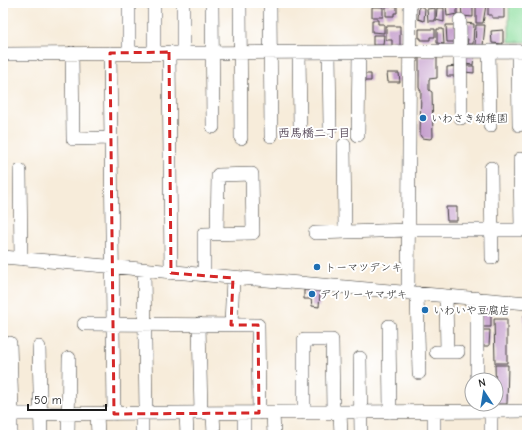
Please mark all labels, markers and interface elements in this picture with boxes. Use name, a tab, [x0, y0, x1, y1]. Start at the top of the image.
place label: いわさき幼稚園	[431, 112, 508, 125]
marker: いわさき幼稚園	[418, 113, 428, 123]
district label: 西馬橋二丁目	[278, 126, 350, 140]
place label: トーマツデンキ	[325, 261, 402, 274]
marker: トーマツデンキ	[312, 262, 322, 272]
place label: デイリーヤマザキ	[320, 288, 408, 301]
marker: デイリーヤマザキ	[307, 289, 317, 299]
place label: いわいや豆腐店	[433, 304, 510, 317]
marker: いわいや豆腐店	[420, 305, 430, 315]
north arrow	[464, 372, 504, 412]
text: N	[477, 376, 487, 390]
scale bar	[28, 386, 106, 412]
text: 50 m	[34, 393, 62, 407]

